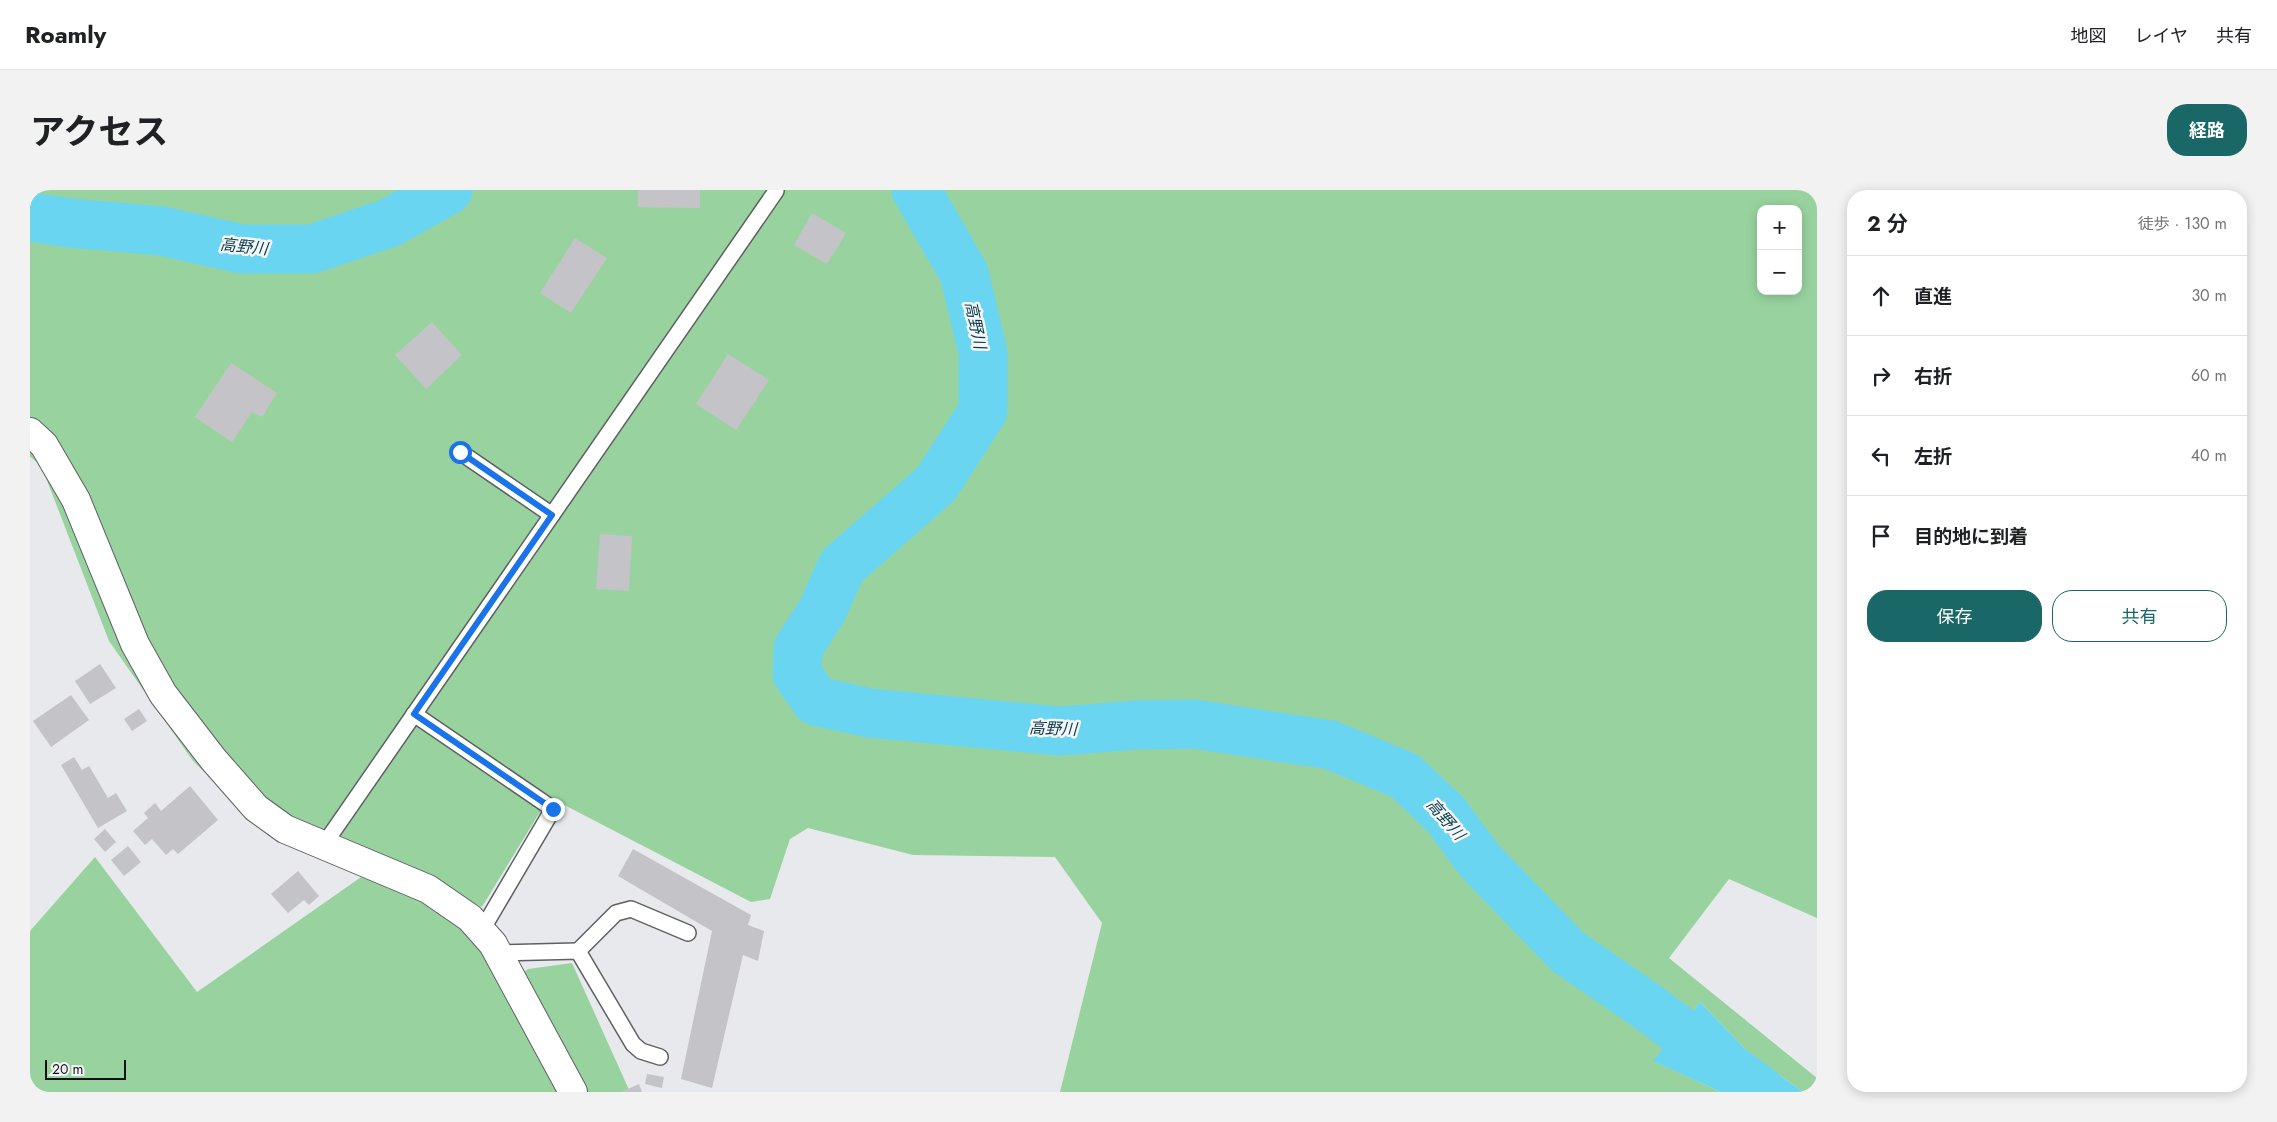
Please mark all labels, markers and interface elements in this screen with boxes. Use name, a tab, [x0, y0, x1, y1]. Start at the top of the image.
text: Roamly	[25, 17, 106, 52]
text: 地図	[2071, 23, 2107, 49]
text: レイヤ	[2135, 23, 2188, 49]
text: 共有	[2216, 23, 2252, 49]
button: 経路	[2167, 104, 2247, 156]
text: アクセス	[30, 107, 168, 157]
map controls	[1757, 205, 1802, 295]
button: +	[1757, 205, 1802, 250]
text: 2 分	[1867, 209, 1908, 239]
text: 徒歩 · 130 m	[2138, 212, 2227, 235]
water label: 高野川	[219, 233, 271, 261]
button: −	[1757, 250, 1802, 295]
icon: ahead	[1867, 282, 1895, 310]
text: 直進	[1914, 283, 1952, 310]
text: 30 m	[2191, 284, 2227, 307]
water label: 高野川	[959, 299, 992, 353]
icon: right	[1867, 362, 1895, 390]
text: 右折	[1914, 363, 1952, 390]
text: 60 m	[2191, 364, 2227, 387]
route start	[449, 441, 472, 464]
icon: left	[1867, 442, 1895, 470]
text: 左折	[1914, 443, 1952, 470]
text: 40 m	[2191, 444, 2227, 467]
icon: arrive	[1867, 522, 1895, 550]
text: 目的地に到着	[1914, 523, 2028, 550]
button: 保存	[1867, 590, 2042, 642]
button: 共有	[2052, 590, 2227, 642]
water label: 高野川	[1029, 716, 1079, 741]
water label: 高野川	[1421, 794, 1471, 846]
route end	[542, 798, 565, 821]
scale bar	[45, 1057, 126, 1080]
text: 20 m	[52, 1059, 84, 1079]

